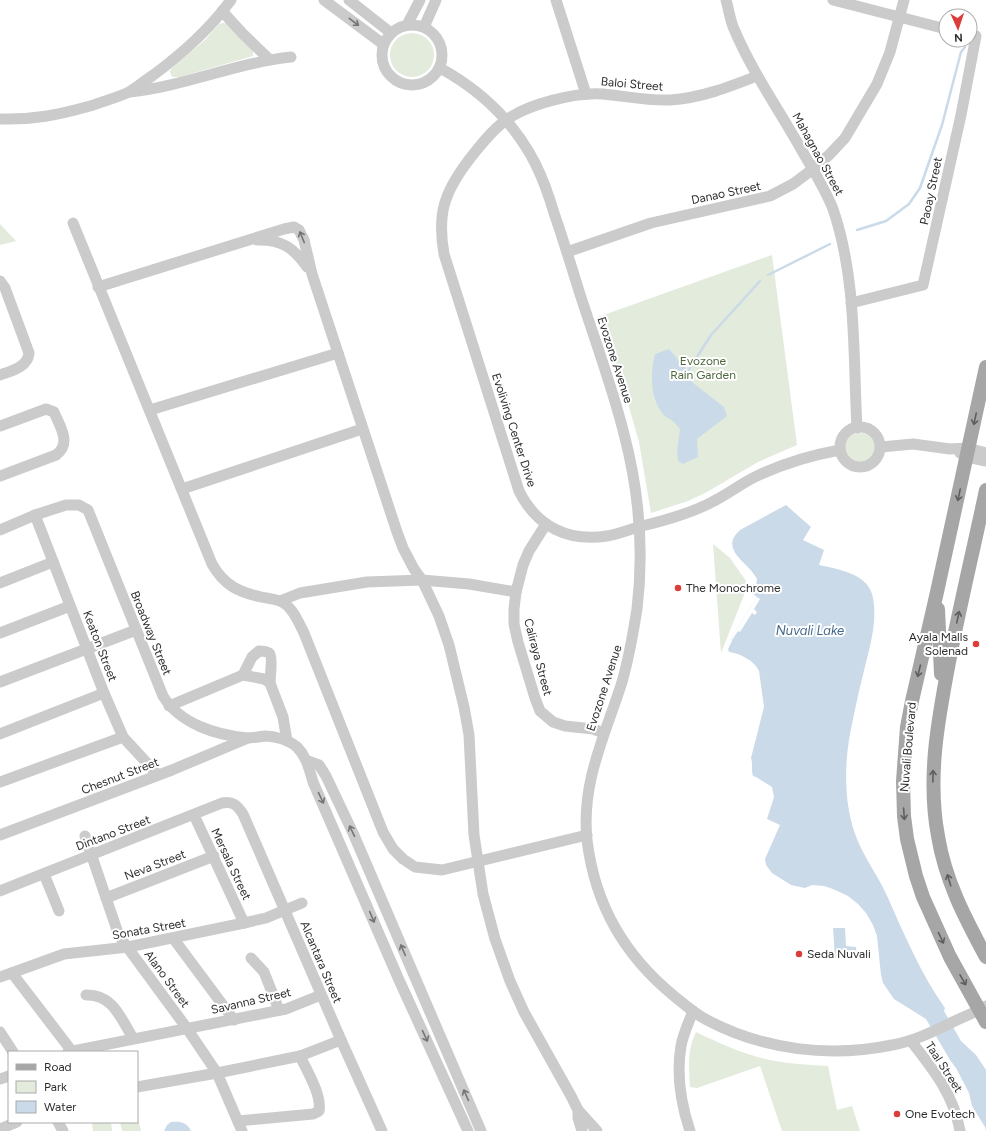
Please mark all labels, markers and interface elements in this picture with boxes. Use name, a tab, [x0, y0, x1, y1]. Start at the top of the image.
north arrow	[938, 8, 978, 48]
one-way arrow	[348, 18, 359, 26]
text: N	[954, 31, 963, 44]
street label: Baloi Street	[600, 74, 664, 94]
street label: Mahagnao Street	[789, 110, 847, 198]
street label: Paoay Street	[917, 155, 945, 226]
street label: Danao Street	[690, 179, 762, 207]
one-way arrow	[298, 231, 306, 243]
street label: Evozone Avenue	[594, 315, 636, 405]
park label: Evozone Rain Garden	[670, 354, 736, 382]
street label: Evoliving Center Drive	[489, 371, 539, 489]
one-way arrow	[970, 412, 978, 425]
one-way arrow	[954, 488, 962, 501]
place label: The Monochrome	[686, 581, 781, 595]
marker: The Monochrome	[673, 583, 683, 593]
street label: Broadway Street	[128, 589, 174, 678]
street label: Keaton Street	[80, 609, 120, 684]
one-way arrow	[955, 611, 963, 624]
street label: Caliraya Street	[521, 617, 555, 697]
water label: Nuvali Lake	[776, 623, 844, 638]
place label: Ayala Malls Solenad	[909, 630, 968, 658]
marker: Ayala Malls Solenad	[971, 639, 981, 649]
street label: Evozone Avenue	[583, 643, 625, 733]
one-way arrow	[915, 665, 922, 678]
street label: Nuvali Boulevard	[897, 702, 919, 792]
street label: Chesnut Street	[79, 755, 161, 797]
one-way arrow	[929, 770, 937, 783]
one-way arrow	[318, 791, 325, 803]
one-way arrow	[901, 807, 908, 820]
street label: Dintano Street	[74, 812, 153, 854]
one-way arrow	[348, 825, 355, 837]
street label: Mersala Street	[208, 826, 254, 903]
street label: Neva Street	[122, 847, 188, 883]
one-way arrow	[945, 874, 952, 887]
one-way arrow	[369, 911, 377, 923]
street label: Sonata Street	[111, 916, 187, 942]
street label: Alcantara Street	[297, 919, 345, 1005]
one-way arrow	[938, 931, 945, 943]
one-way arrow	[398, 945, 406, 957]
place label: Seda Nuvali	[807, 947, 871, 961]
street label: Alano Street	[142, 948, 193, 1011]
marker: Seda Nuvali	[794, 949, 804, 959]
one-way arrow	[959, 974, 967, 986]
street label: Savanna Street	[210, 985, 293, 1017]
one-way arrow	[422, 1030, 429, 1042]
street label: Taal Street	[923, 1039, 966, 1095]
legend	[8, 1051, 138, 1123]
text: Road	[44, 1060, 72, 1074]
text: Park	[44, 1080, 67, 1094]
one-way arrow	[461, 1090, 469, 1102]
text: Water	[44, 1100, 76, 1114]
place label: One Evotech	[905, 1107, 975, 1121]
marker: One Evotech	[892, 1109, 902, 1119]

